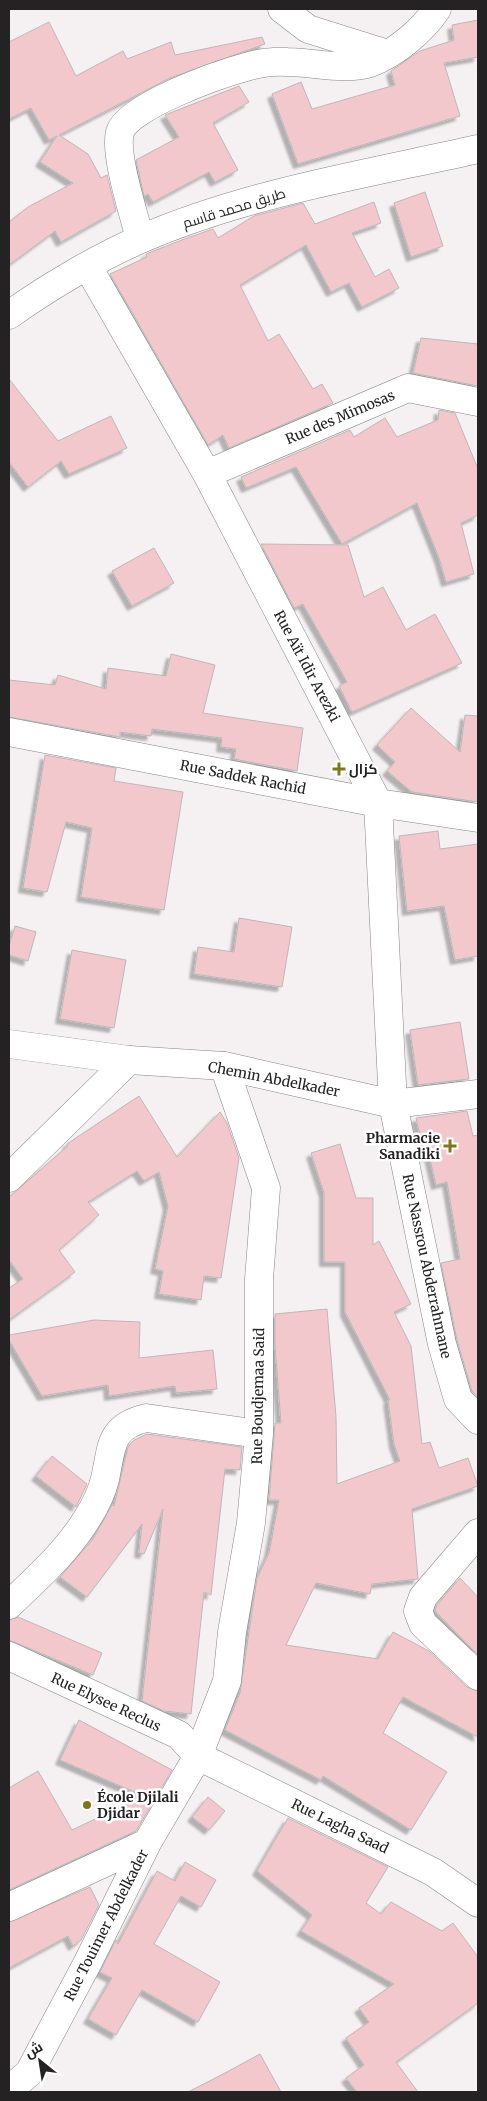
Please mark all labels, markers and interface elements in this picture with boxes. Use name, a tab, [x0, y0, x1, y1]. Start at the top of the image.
street label: طريق محمد قاسم	[180, 184, 288, 233]
street label: Rue des Mimosas	[283, 386, 397, 448]
street label: Rue Aït Idir Arezki	[270, 607, 344, 725]
street label: Rue Saddek Rachid	[179, 756, 308, 798]
place label: كزال	[349, 760, 377, 778]
marker: كزال	[333, 763, 345, 775]
street label: Chemin Abdelkader	[207, 1057, 341, 1101]
place label: Pharmacie Sanadiki	[366, 1129, 440, 1163]
marker: Pharmacie Sanadiki	[444, 1140, 456, 1152]
street label: Rue Nassrou Abderrahmane	[399, 1172, 455, 1360]
street label: Rue Boudjemaa Said	[248, 1327, 268, 1465]
street label: Rue Elysee Reclus	[48, 1669, 164, 1735]
place label: École Djilali Djidar	[97, 1788, 179, 1822]
street label: Rue Lagha Saad	[288, 1795, 392, 1858]
marker: École Djilali Djidar	[81, 1799, 93, 1811]
street label: Rue Touimer Abdelkader	[60, 1846, 152, 2004]
north arrow	[15, 2036, 65, 2086]
text: ش	[21, 2037, 46, 2062]

